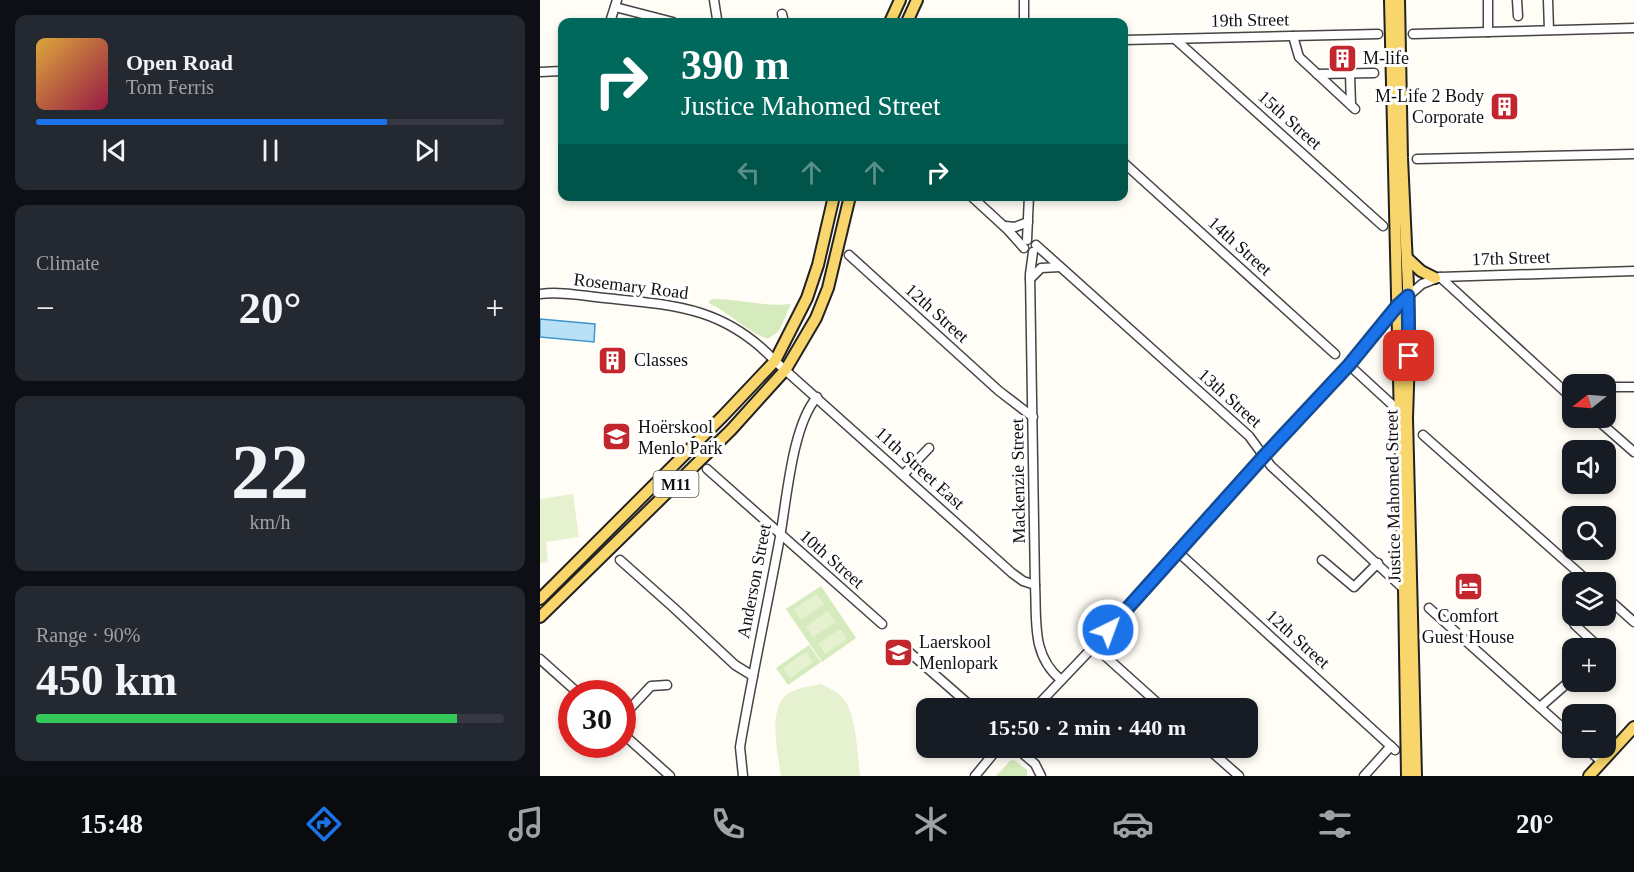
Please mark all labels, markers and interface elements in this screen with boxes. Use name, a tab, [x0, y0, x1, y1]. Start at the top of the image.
street label: 19th Street	[1211, 9, 1289, 31]
icon: right	[582, 42, 660, 120]
text: 390 m	[681, 42, 790, 88]
building icon: M-life	[1326, 42, 1358, 74]
place label: M-life	[1363, 48, 1409, 68]
text: Open Road	[126, 50, 233, 75]
text: Tom Ferris	[126, 76, 214, 98]
street label: 15th Street	[1254, 86, 1326, 154]
place label: M-Life 2 Body Corporate	[1375, 86, 1484, 127]
building icon: M-Life 2 Body Corporate	[1489, 90, 1521, 122]
text: Justice Mahomed Street	[681, 91, 940, 121]
icon: previous	[98, 134, 131, 167]
icon: pause	[254, 134, 287, 167]
icon: next	[410, 134, 443, 167]
icon: left	[732, 156, 765, 189]
icon: ahead	[795, 156, 828, 189]
icon: ahead	[858, 156, 891, 189]
icon: right	[921, 156, 954, 189]
street label: 14th Street	[1204, 212, 1276, 280]
street label: 17th Street	[1471, 247, 1551, 269]
text: Climate	[36, 252, 99, 274]
street label: Rosemary Road	[572, 269, 690, 303]
street label: 12th Street	[901, 279, 973, 347]
text: 20°	[239, 283, 302, 333]
text: −	[36, 290, 55, 326]
text: +	[485, 290, 504, 326]
pin	[1383, 330, 1434, 381]
icon: arrive	[1392, 339, 1425, 372]
building icon: Classes	[597, 344, 629, 376]
place label: Classes	[634, 350, 688, 370]
street label: 13th Street	[1194, 364, 1266, 432]
north arrow	[1562, 374, 1616, 428]
map controls	[1562, 374, 1616, 758]
street label: Justice Mahomed Street	[1381, 409, 1405, 583]
place label: Hoërskool Menlo Park	[638, 417, 723, 458]
street label: Mackenzie Street	[1007, 418, 1029, 544]
school or university icon: Hoërskool Menlo Park	[601, 421, 633, 453]
street label: 11th Street East	[871, 423, 969, 513]
text: 22	[231, 428, 309, 515]
button: sound	[1562, 440, 1616, 494]
road number: M11	[654, 471, 698, 497]
button: search	[1562, 506, 1616, 560]
text: km/h	[249, 511, 291, 533]
street label: Anderson Street	[733, 522, 775, 640]
street label: 10th Street	[796, 526, 868, 592]
hotel icon: Comfort Guest House	[1452, 571, 1484, 603]
button: layers	[1562, 572, 1616, 626]
position arrow	[1076, 598, 1140, 662]
street label: 12th Street	[1262, 605, 1334, 673]
place label: Comfort Guest House	[1422, 606, 1514, 647]
text: Range · 90%	[36, 624, 140, 646]
place label: Laerskool Menlopark	[919, 632, 998, 673]
school or university icon: Laerskool Menlopark	[882, 636, 914, 668]
button: +	[1562, 638, 1616, 692]
text: 450 km	[36, 655, 177, 705]
speed limit sign: 30	[558, 680, 636, 758]
button: −	[1562, 704, 1616, 758]
text: 15:50 · 2 min · 440 m	[988, 715, 1186, 740]
icon: directions	[303, 803, 345, 845]
icon: music	[505, 803, 547, 845]
icon: phone	[707, 803, 749, 845]
icon: climate	[910, 803, 952, 845]
icon: car	[1112, 803, 1154, 845]
icon: filters	[1314, 803, 1356, 845]
text: 15:48	[80, 809, 143, 839]
text: 20°	[1516, 809, 1554, 839]

